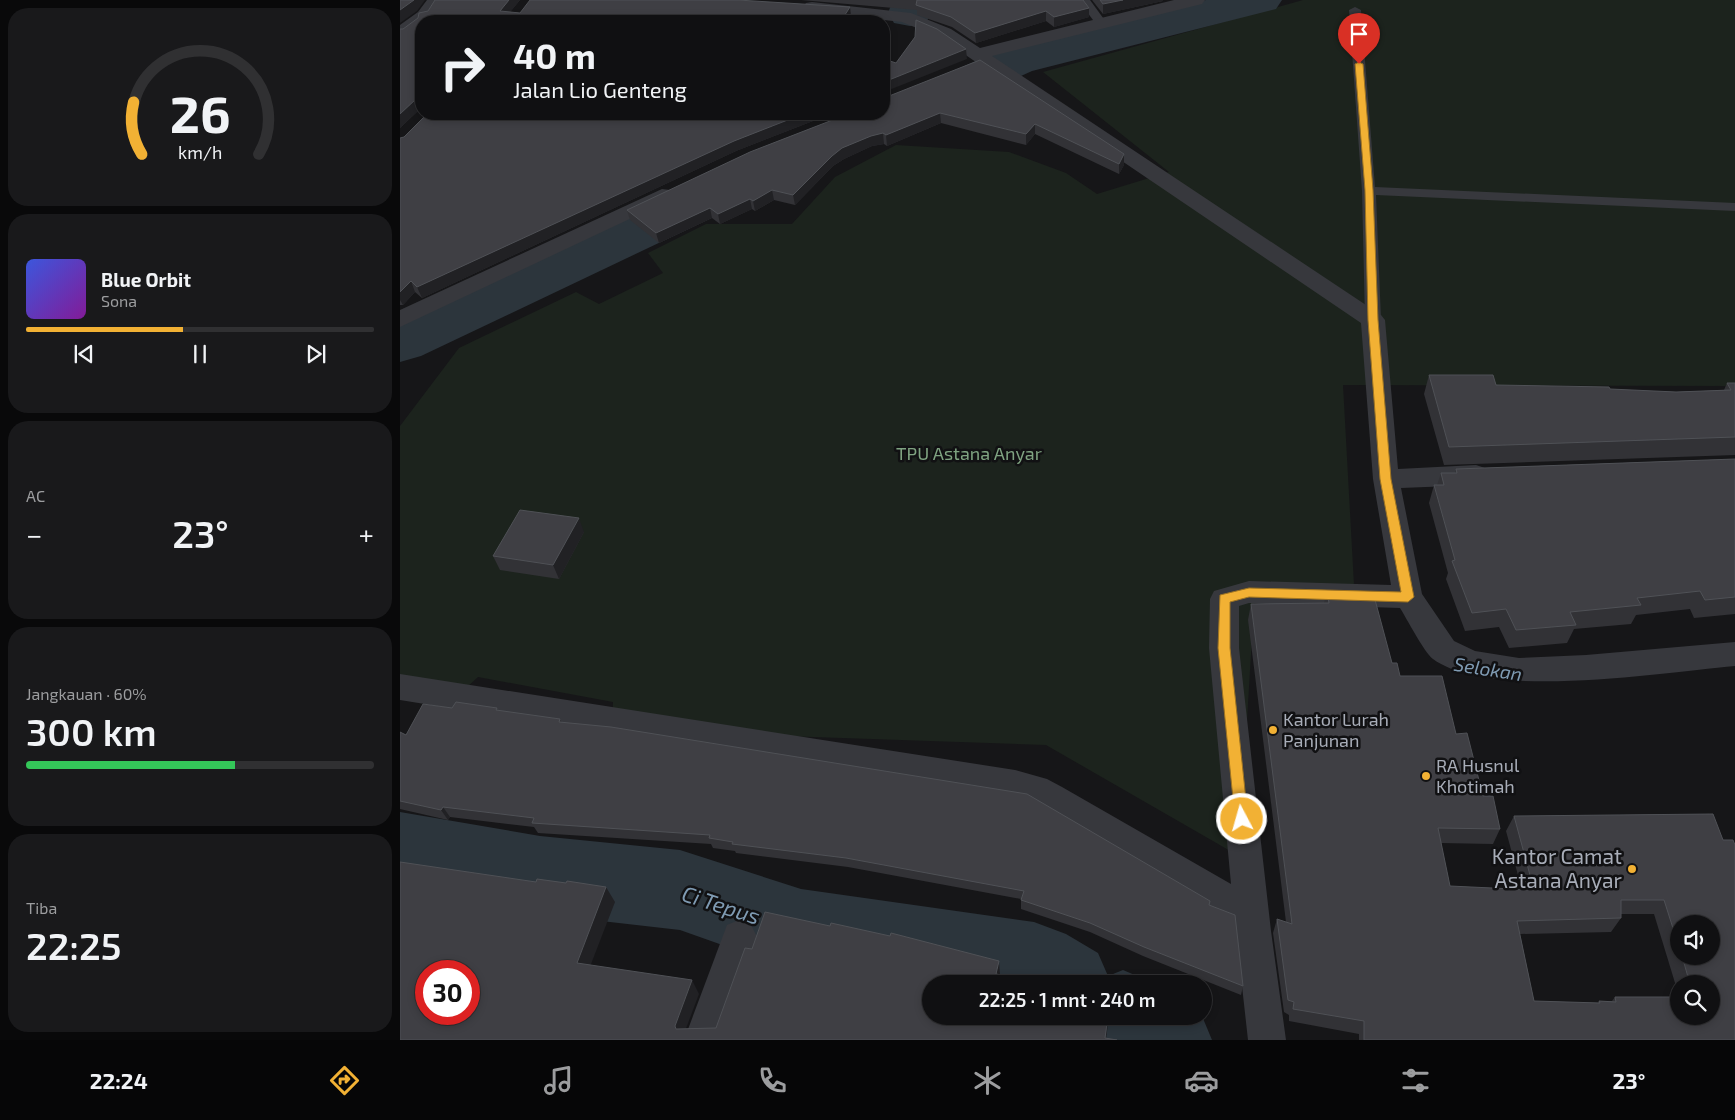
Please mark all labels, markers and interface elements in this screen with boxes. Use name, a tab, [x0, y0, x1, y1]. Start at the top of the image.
pin	[1338, 13, 1380, 64]
icon: arrive	[1345, 20, 1373, 48]
text: 40 m	[513, 34, 596, 76]
icon: right	[430, 35, 495, 100]
text: Jalan Lio Genteng	[513, 76, 687, 102]
text: 26	[170, 81, 230, 143]
text: km/h	[178, 141, 222, 163]
text: Blue Orbit	[101, 268, 191, 291]
text: Sona	[101, 291, 137, 310]
icon: previous	[70, 340, 98, 368]
icon: pause	[186, 340, 214, 368]
icon: next	[302, 340, 330, 368]
park label: TPU Astana Anyar	[896, 442, 1042, 464]
text: AC	[26, 486, 45, 505]
text: 23°	[172, 510, 229, 556]
text: −	[26, 517, 42, 551]
text: +	[359, 517, 374, 551]
water label: Selokan	[1452, 652, 1524, 685]
text: Jangkauan · 60%	[26, 684, 147, 703]
text: 300 km	[26, 708, 157, 754]
place label: Kantor Lurah Panjunan	[1283, 708, 1389, 751]
marker: Kantor Lurah Panjunan	[1267, 724, 1279, 736]
place label: RA Husnul Khotimah	[1436, 754, 1520, 797]
marker: RA Husnul Khotimah	[1420, 770, 1432, 782]
position arrow	[1215, 792, 1267, 844]
place label: Kantor Camat Astana Anyar	[1492, 843, 1623, 892]
marker: Kantor Camat Astana Anyar	[1626, 863, 1638, 875]
water label: Ci Tepus	[679, 879, 764, 929]
text: Tiba	[26, 898, 57, 917]
map controls	[1670, 915, 1720, 1025]
button: sound	[1670, 915, 1720, 965]
text: 22:25	[26, 922, 121, 968]
speed limit sign: 30	[415, 960, 480, 1025]
button: search	[1670, 975, 1720, 1025]
text: 22:25 · 1 mnt · 240 m	[979, 988, 1155, 1011]
icon: directions	[327, 1063, 362, 1098]
icon: music	[541, 1063, 576, 1098]
icon: phone	[755, 1063, 790, 1098]
icon: climate	[970, 1063, 1005, 1098]
icon: car	[1184, 1063, 1219, 1098]
icon: filters	[1398, 1063, 1433, 1098]
text: 22:24	[90, 1067, 148, 1093]
text: 23°	[1613, 1067, 1645, 1093]

